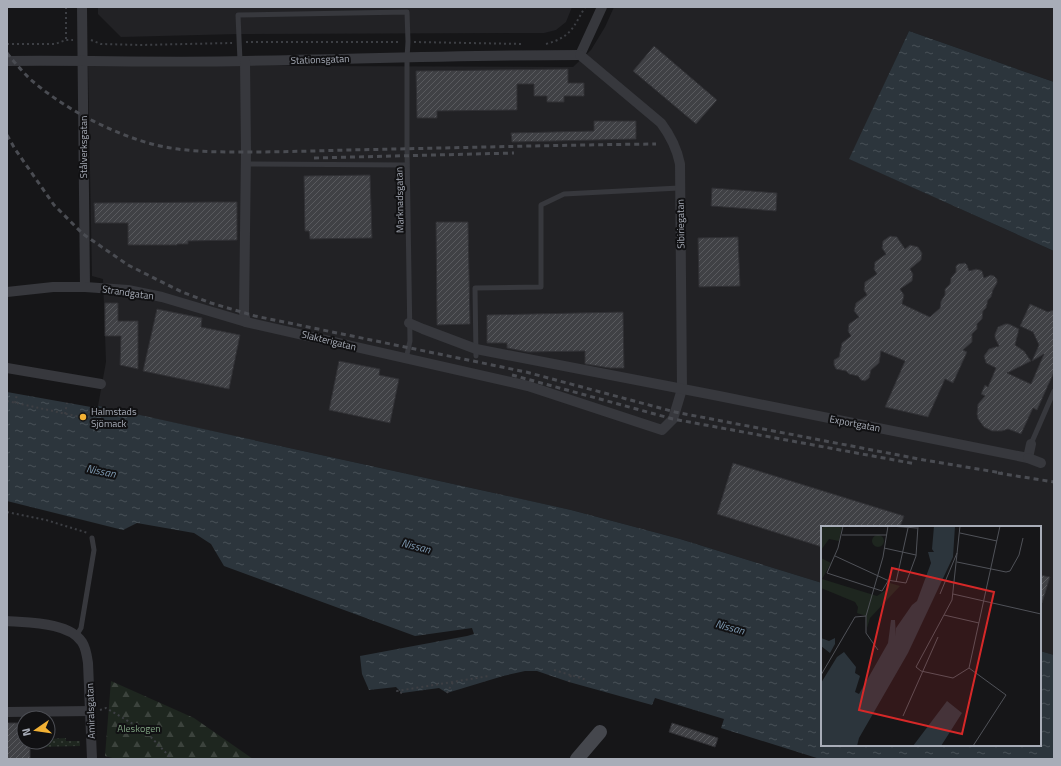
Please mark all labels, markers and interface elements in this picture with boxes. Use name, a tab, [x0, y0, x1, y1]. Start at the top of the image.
street label: Stationsgatan	[290, 51, 350, 68]
street label: Stålverksgatan	[76, 116, 91, 178]
street label: Marknadsgatan	[391, 167, 408, 233]
street label: Sibiriegatan	[673, 199, 688, 249]
street label: Strandgatan	[101, 281, 155, 304]
street label: Slakterigatan	[300, 326, 358, 355]
place label: Halmstads Sjömack	[91, 404, 137, 431]
street label: Exportgatan	[828, 411, 882, 436]
marker: Halmstads Sjömack	[78, 412, 88, 422]
water label: Nissan	[85, 460, 118, 482]
inset map	[821, 526, 1041, 746]
water label: Nissan	[400, 535, 433, 557]
water label: Nissan	[714, 615, 747, 639]
street label: Amiralsgatan	[82, 683, 99, 739]
north arrow	[16, 710, 56, 750]
park label: Aleskogen	[117, 721, 161, 736]
text: N	[18, 727, 35, 738]

